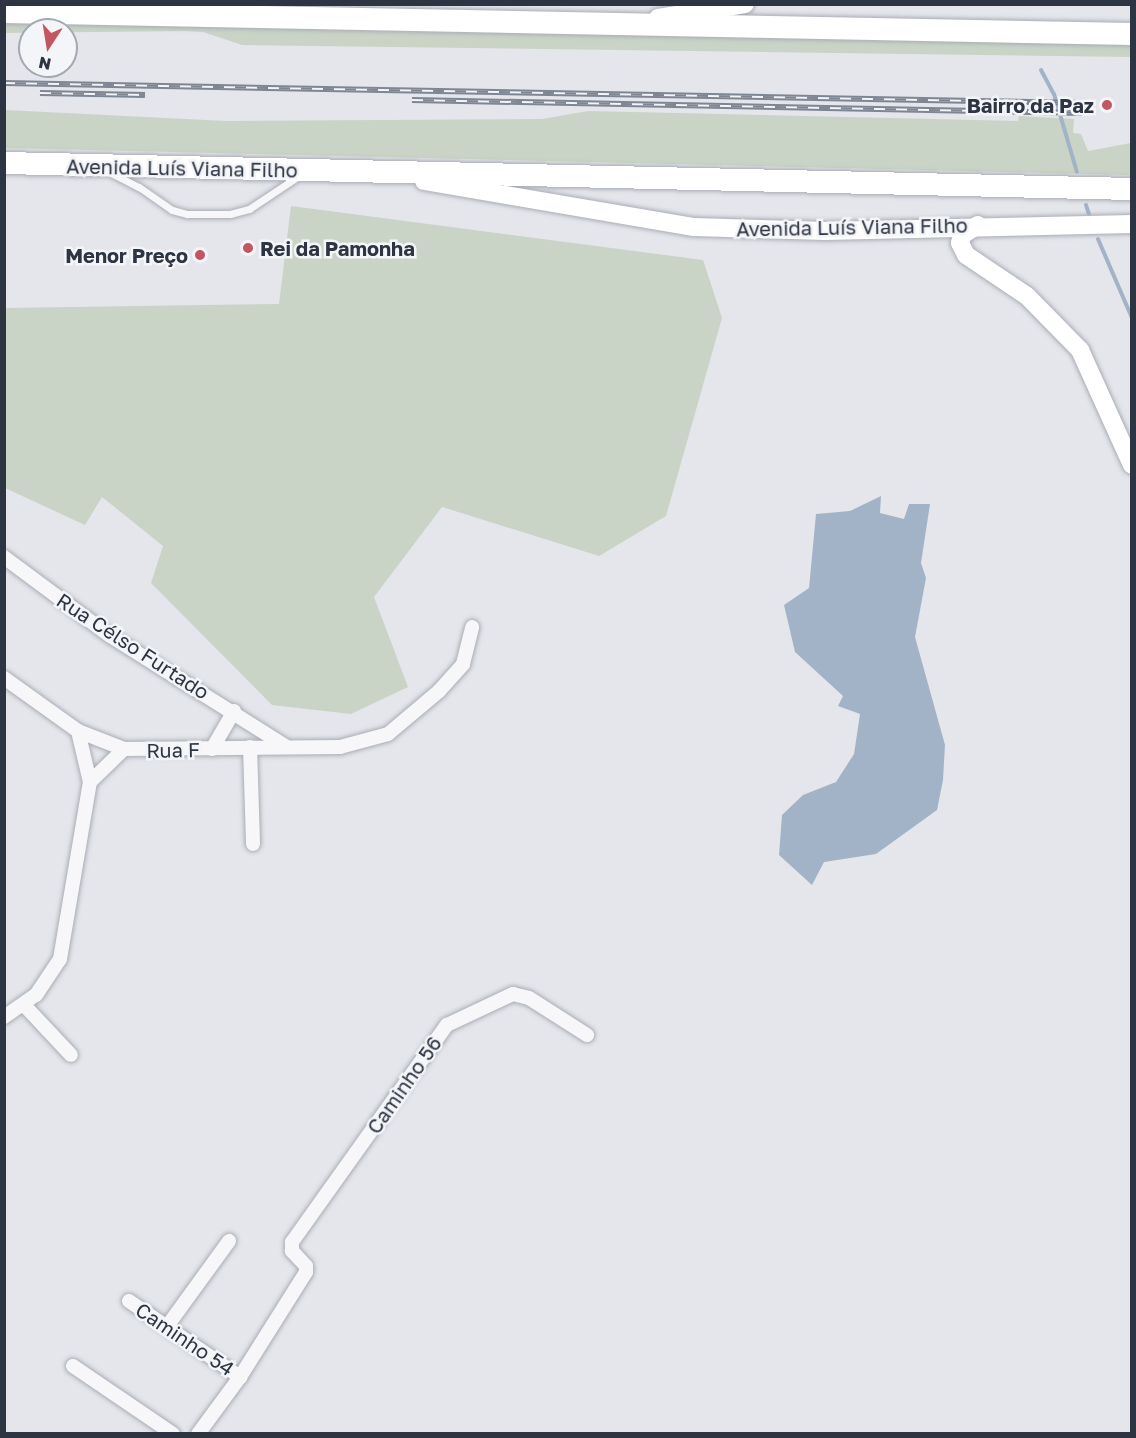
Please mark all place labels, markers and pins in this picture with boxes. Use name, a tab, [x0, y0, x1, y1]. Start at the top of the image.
place label: Bairro da Paz	[967, 93, 1094, 117]
marker: Bairro da Paz	[1098, 96, 1116, 114]
place label: Rei da Pamonha	[260, 236, 415, 260]
marker: Rei da Pamonha	[241, 241, 255, 255]
place label: Menor Preço	[65, 243, 188, 267]
marker: Menor Preço	[193, 248, 207, 262]

